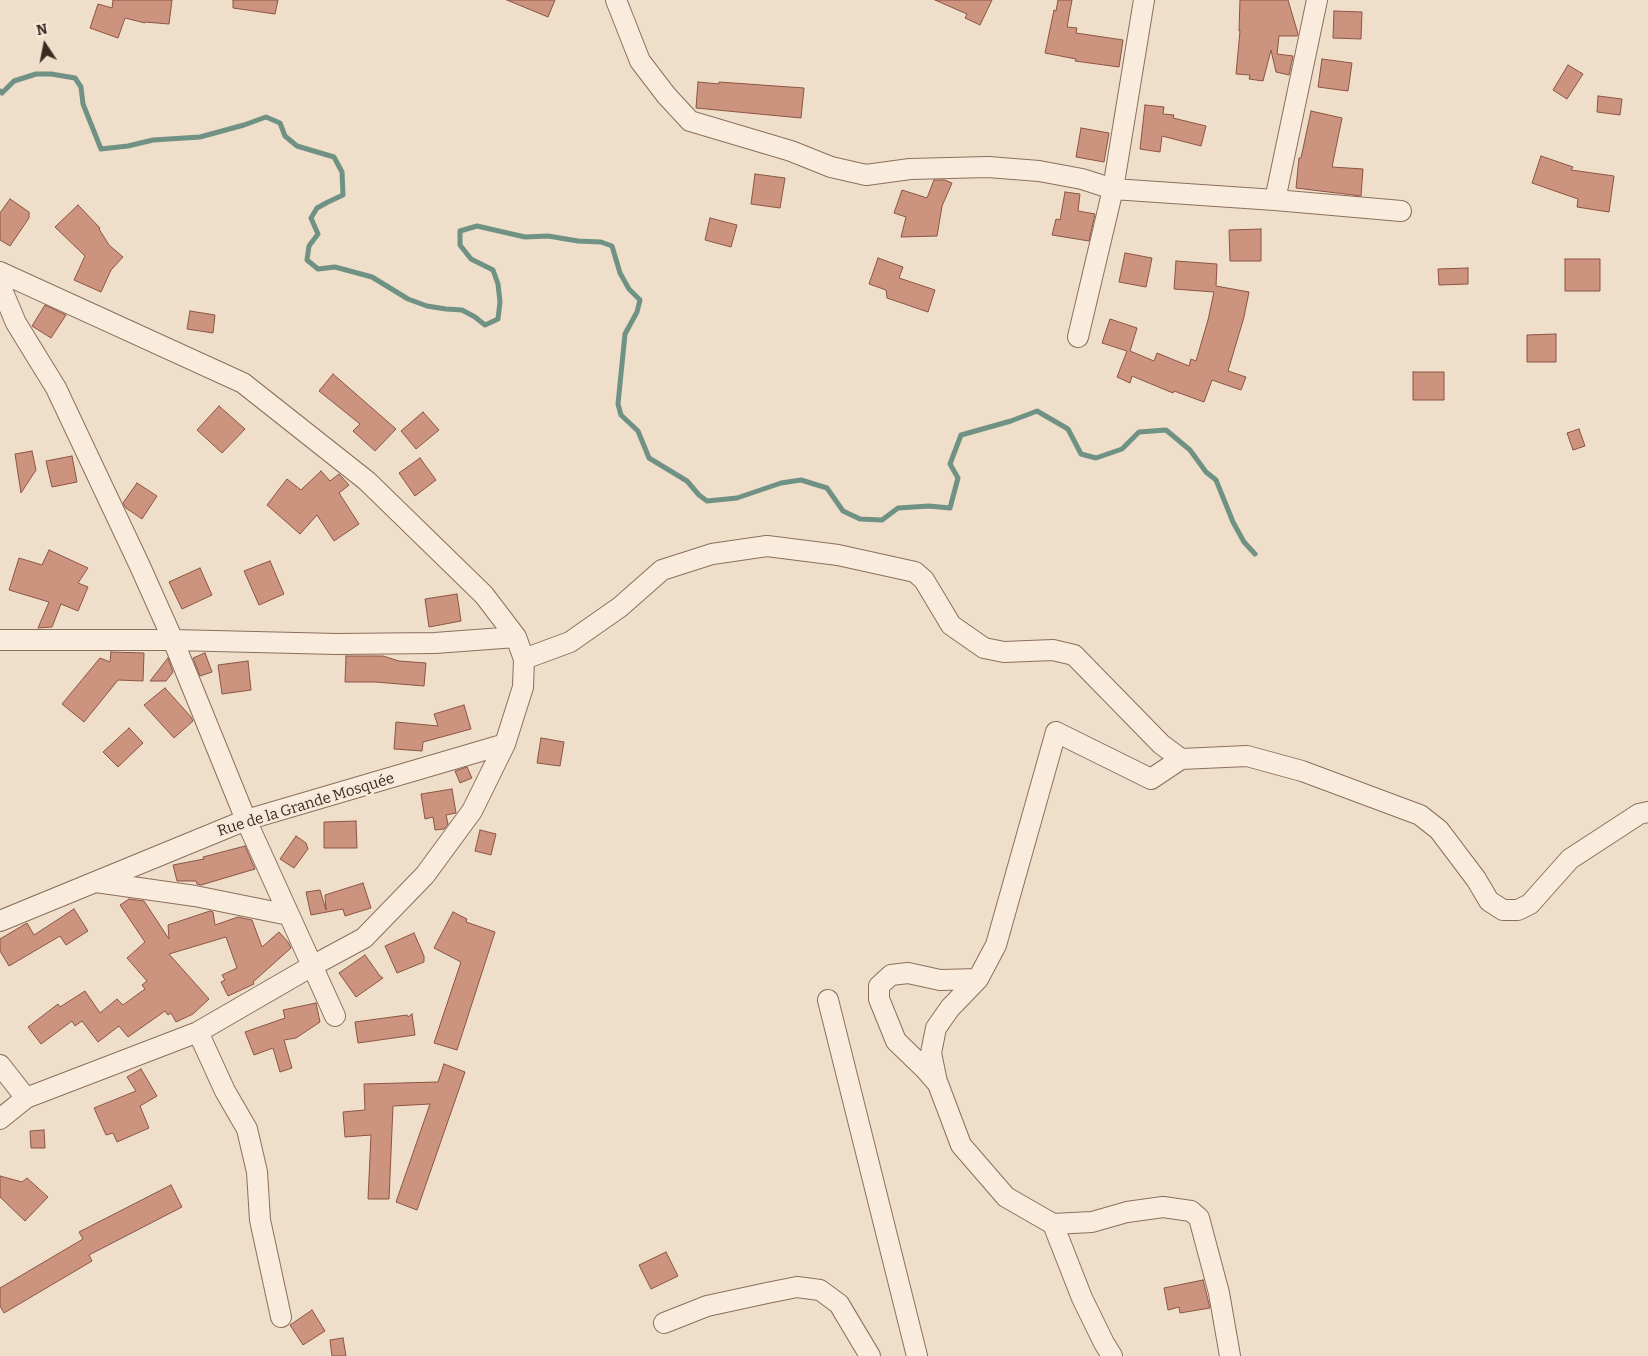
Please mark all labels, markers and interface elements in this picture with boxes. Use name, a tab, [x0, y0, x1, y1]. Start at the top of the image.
north arrow	[20, 20, 70, 70]
text: N	[35, 20, 49, 39]
street label: Rue de la Grande Mosquée	[215, 770, 397, 840]

